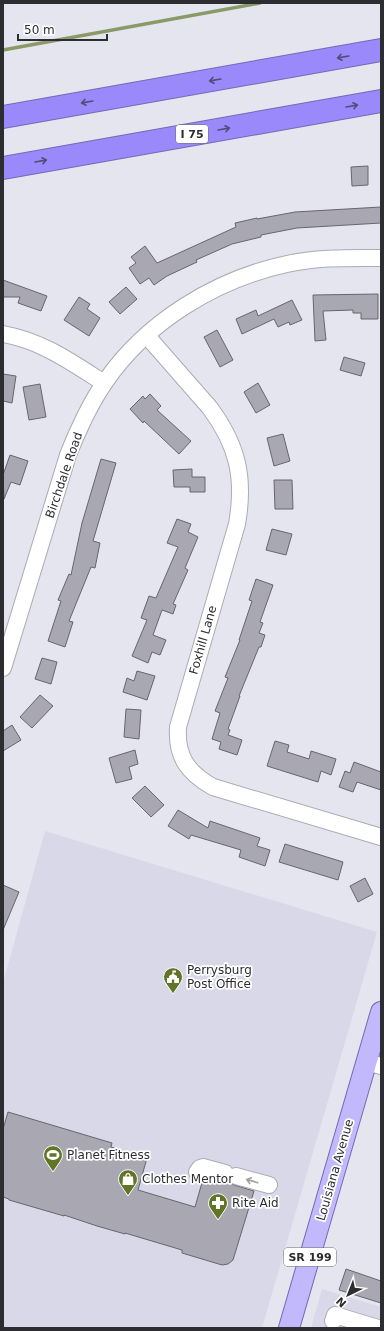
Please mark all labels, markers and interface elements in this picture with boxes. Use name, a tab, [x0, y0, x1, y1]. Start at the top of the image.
scale bar	[18, 16, 107, 42]
text: 50 m	[24, 23, 55, 37]
one-way arrow	[336, 53, 349, 61]
one-way arrow	[208, 76, 221, 84]
one-way arrow	[80, 98, 93, 106]
one-way arrow	[346, 102, 359, 110]
one-way arrow	[218, 124, 231, 132]
road number: I 75	[176, 125, 208, 143]
one-way arrow	[34, 157, 47, 165]
street label: Birchdale Road	[43, 430, 85, 520]
street label: Foxhill Lane	[186, 604, 220, 676]
place label: Perrysburg Post Office	[187, 963, 252, 991]
public building icon: Perrysburg Post Office	[162, 966, 184, 994]
street label: Louisiana Avenue	[314, 1118, 356, 1222]
sports icon: Planet Fitness	[42, 1144, 64, 1172]
place label: Planet Fitness	[67, 1148, 150, 1162]
shop icon: Clothes Mentor	[117, 1168, 139, 1196]
place label: Clothes Mentor	[142, 1172, 233, 1186]
one-way arrow	[246, 1177, 259, 1184]
pharmacy icon: Rite Aid	[207, 1192, 229, 1220]
place label: Rite Aid	[232, 1196, 279, 1210]
road number: SR 199	[284, 1248, 336, 1266]
north arrow	[328, 1275, 368, 1315]
text: N	[334, 1294, 349, 1310]

